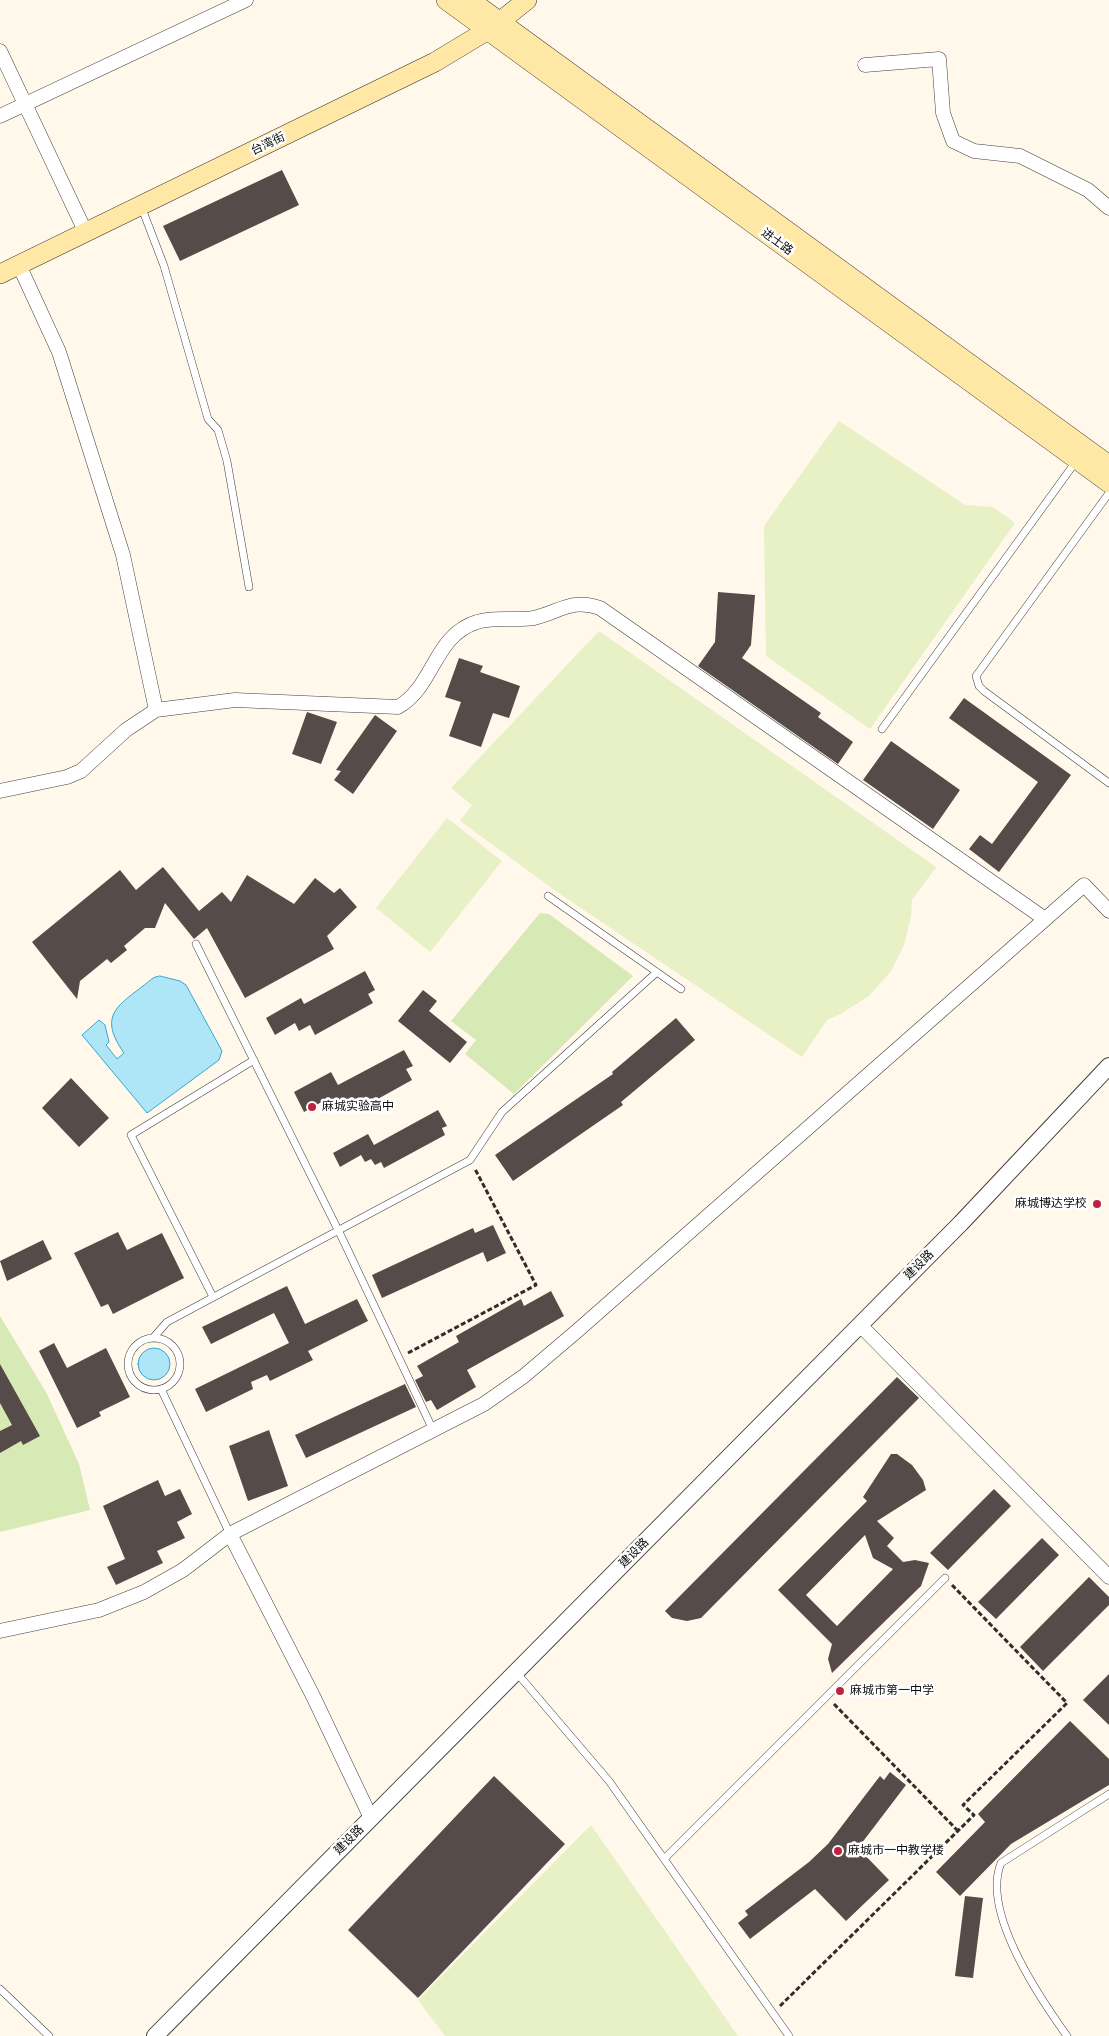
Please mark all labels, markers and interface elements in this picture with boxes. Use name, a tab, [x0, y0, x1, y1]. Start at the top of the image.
street label: 台湾街	[249, 130, 287, 158]
street label: 进士路	[758, 226, 796, 258]
place label: 麻城实验高中	[322, 1100, 394, 1114]
marker: 麻城实验高中	[306, 1101, 318, 1113]
place label: 麻城博达学校	[1015, 1197, 1087, 1211]
marker: 麻城博达学校	[1091, 1198, 1103, 1210]
street label: 建设路	[901, 1247, 937, 1283]
street label: 建设路	[616, 1535, 652, 1571]
place label: 麻城市第一中学	[850, 1684, 934, 1698]
marker: 麻城市第一中学	[834, 1685, 846, 1697]
street label: 建设路	[331, 1822, 367, 1858]
place label: 麻城市一中教学楼	[848, 1844, 944, 1858]
marker: 麻城市一中教学楼	[832, 1845, 844, 1857]

